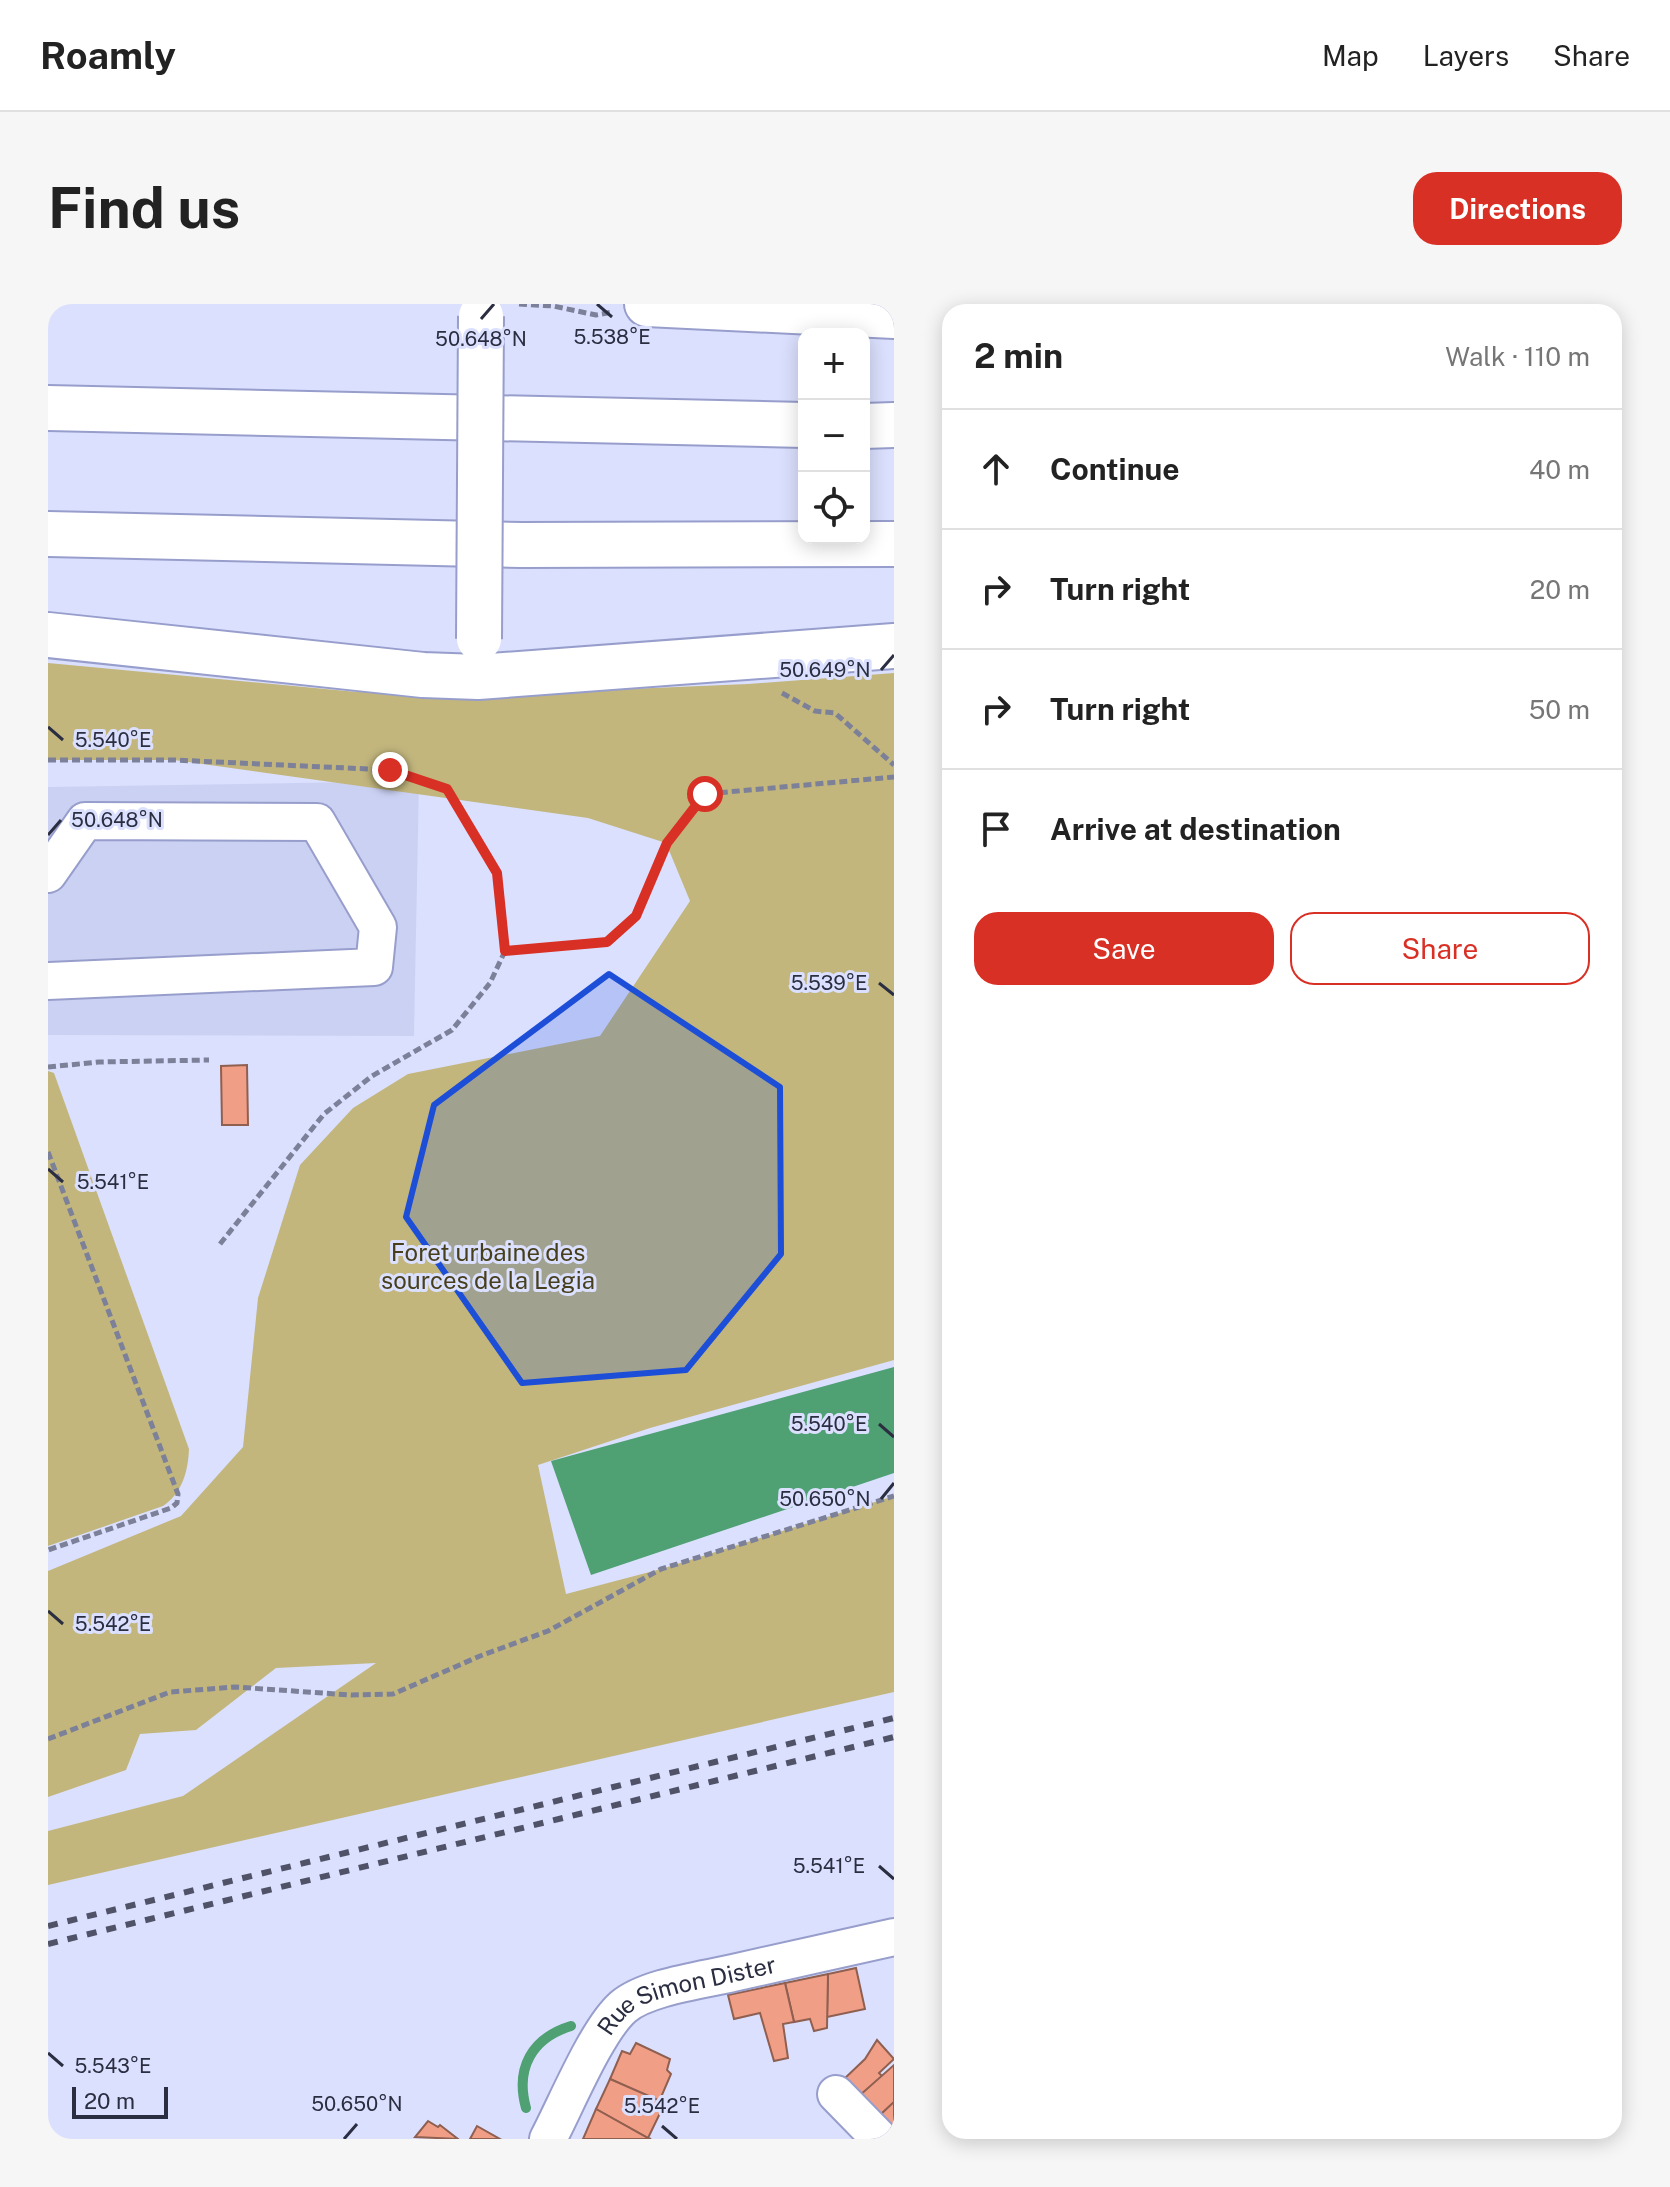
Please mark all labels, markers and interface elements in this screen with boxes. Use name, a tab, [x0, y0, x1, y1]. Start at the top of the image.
text: Roamly	[40, 33, 176, 78]
text: Map	[1322, 39, 1379, 72]
text: Layers	[1423, 39, 1509, 72]
text: Share	[1553, 39, 1630, 72]
button: Directions	[1413, 172, 1622, 245]
text: Find us	[48, 175, 240, 241]
text: 5.538°E	[573, 325, 651, 349]
text: 50.648°N	[435, 327, 527, 351]
map controls	[798, 328, 870, 544]
button: +	[798, 328, 870, 400]
text: 2 min	[974, 336, 1063, 376]
text: Walk · 110 m	[1445, 341, 1590, 372]
button: −	[798, 400, 870, 472]
icon: ahead	[974, 447, 1018, 491]
text: Continue	[1050, 451, 1180, 487]
text: 40 m	[1529, 454, 1590, 485]
button: locate	[798, 472, 870, 544]
icon: right	[974, 567, 1018, 611]
text: Turn right	[1050, 571, 1190, 607]
text: 20 m	[1530, 574, 1590, 605]
text: 50.649°N	[779, 658, 871, 682]
icon: right	[974, 687, 1018, 731]
text: Turn right	[1050, 691, 1190, 727]
text: 50 m	[1529, 694, 1590, 725]
text: 5.540°E	[75, 728, 151, 752]
route end	[372, 752, 408, 788]
route start	[687, 776, 723, 812]
icon: arrive	[974, 807, 1018, 851]
text: 50.648°N	[71, 808, 163, 832]
text: Arrive at destination	[1050, 811, 1341, 847]
button: Save	[974, 912, 1274, 985]
button: Share	[1290, 912, 1590, 985]
text: 5.539°E	[791, 971, 867, 995]
text: 5.541°E	[77, 1170, 149, 1194]
park label: Foret urbaine des sources de la Legia	[381, 1238, 595, 1294]
text: 5.540°E	[791, 1412, 867, 1436]
text: 50.650°N	[779, 1487, 871, 1511]
text: 5.542°E	[75, 1612, 151, 1636]
text: 5.541°E	[793, 1854, 865, 1878]
street label: Rue Simon Dister	[591, 1950, 779, 2040]
text: 5.543°E	[75, 2054, 151, 2078]
scale bar	[72, 2083, 168, 2119]
text: 20 m	[84, 2088, 135, 2114]
text: 50.650°N	[311, 2092, 403, 2116]
text: 5.542°E	[624, 2094, 700, 2118]

